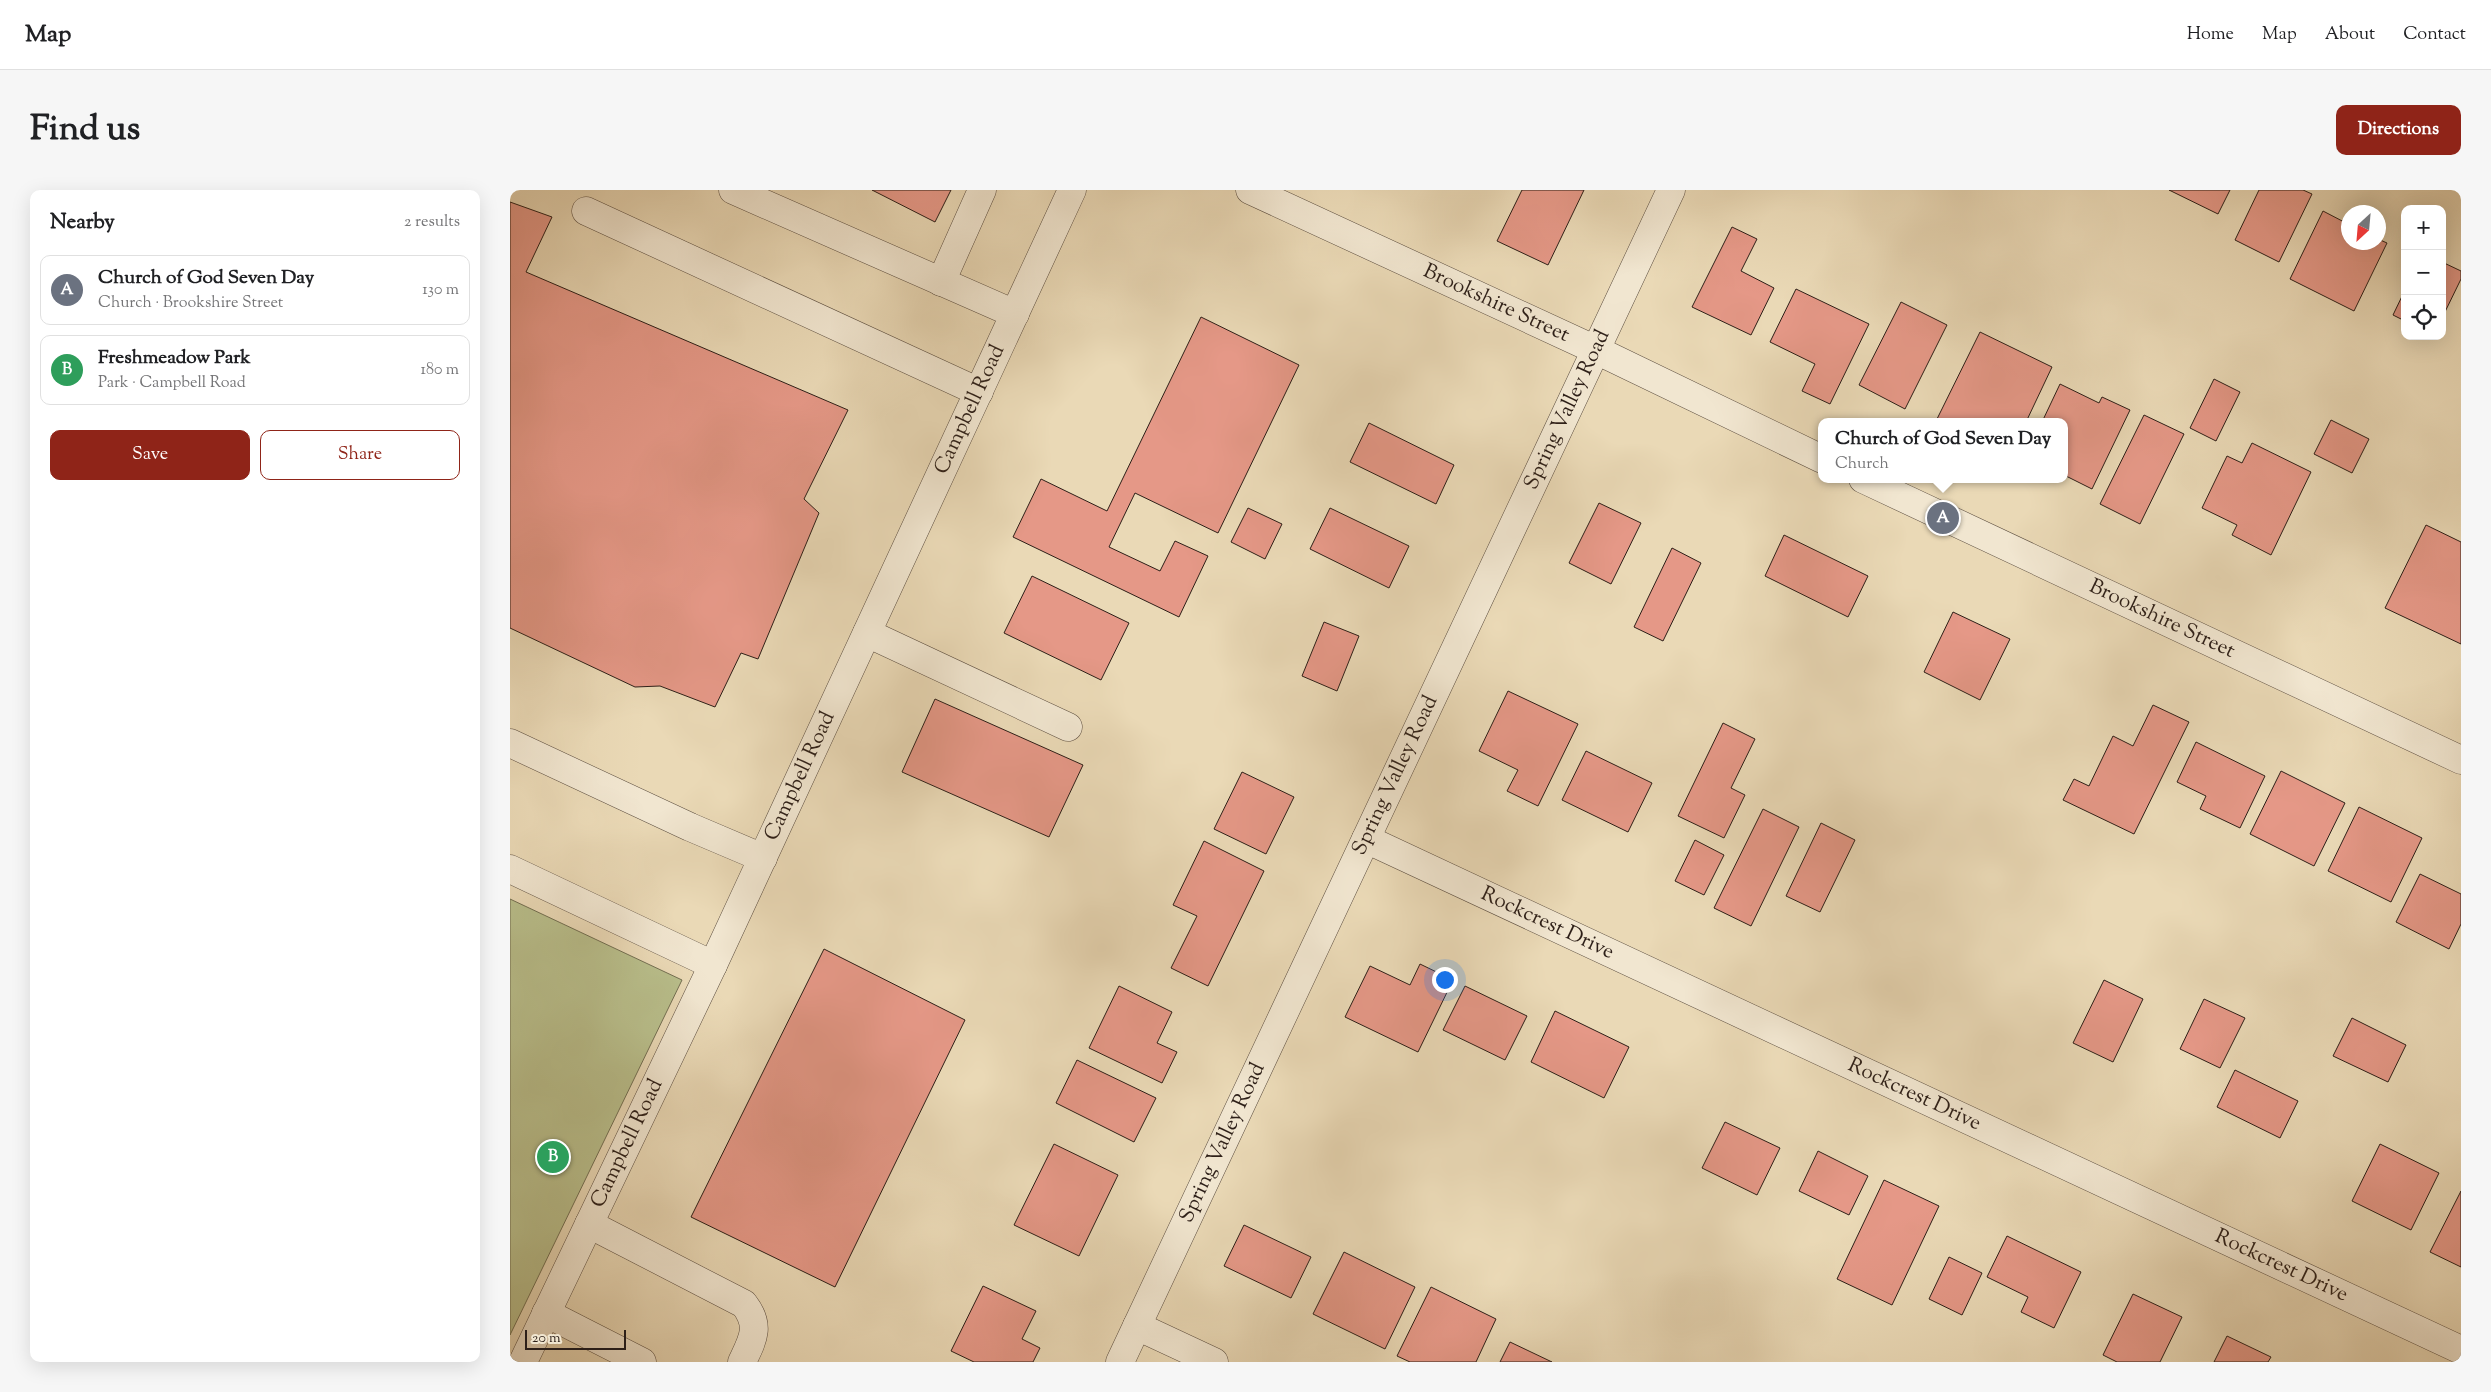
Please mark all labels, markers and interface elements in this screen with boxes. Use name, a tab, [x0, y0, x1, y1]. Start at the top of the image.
text: Map	[25, 18, 71, 52]
text: Home	[2187, 22, 2234, 48]
text: Map	[2262, 22, 2297, 48]
text: About	[2325, 22, 2375, 48]
text: Contact	[2403, 22, 2466, 48]
text: Find us	[30, 105, 140, 156]
button: Directions	[2336, 105, 2461, 155]
north arrow	[2341, 205, 2386, 250]
map controls	[2401, 205, 2446, 340]
button: +	[2401, 205, 2446, 250]
text: Nearby	[50, 208, 115, 238]
text: 2 results	[404, 211, 460, 234]
button: −	[2401, 250, 2446, 295]
street label: Brookshire Street	[1418, 257, 1574, 351]
text: Church of God Seven Day	[98, 265, 314, 292]
text: A	[61, 279, 74, 302]
text: 130 m	[422, 279, 459, 302]
text: Church · Brookshire Street	[98, 292, 283, 315]
button: locate	[2401, 295, 2446, 340]
street label: Spring Valley Road	[1517, 325, 1618, 495]
street label: Campbell Road	[927, 340, 1013, 479]
text: Freshmeadow Park	[98, 345, 251, 372]
text: B	[62, 359, 72, 382]
text: 180 m	[420, 359, 459, 382]
text: Park · Campbell Road	[98, 372, 246, 395]
popup	[1818, 418, 2068, 483]
text: Church of God Seven Day	[1835, 426, 2051, 453]
button: Save	[50, 430, 250, 480]
button: Share	[260, 430, 460, 480]
text: Church	[1835, 453, 1889, 476]
pin: A	[1927, 499, 1959, 537]
street label: Brookshire Street	[2084, 572, 2240, 667]
street label: Spring Valley Road	[1345, 691, 1446, 860]
street label: Campbell Road	[757, 707, 843, 846]
street label: Rockcrest Drive	[1476, 880, 1619, 968]
your location	[1432, 967, 1458, 993]
street label: Rockcrest Drive	[1843, 1051, 1986, 1139]
street label: Spring Valley Road	[1172, 1058, 1274, 1228]
street label: Campbell Road	[584, 1074, 671, 1213]
pin: B	[537, 1138, 569, 1176]
street label: Rockcrest Drive	[2210, 1222, 2353, 1310]
scale bar	[525, 1327, 626, 1350]
text: 20 m	[532, 1329, 561, 1349]

